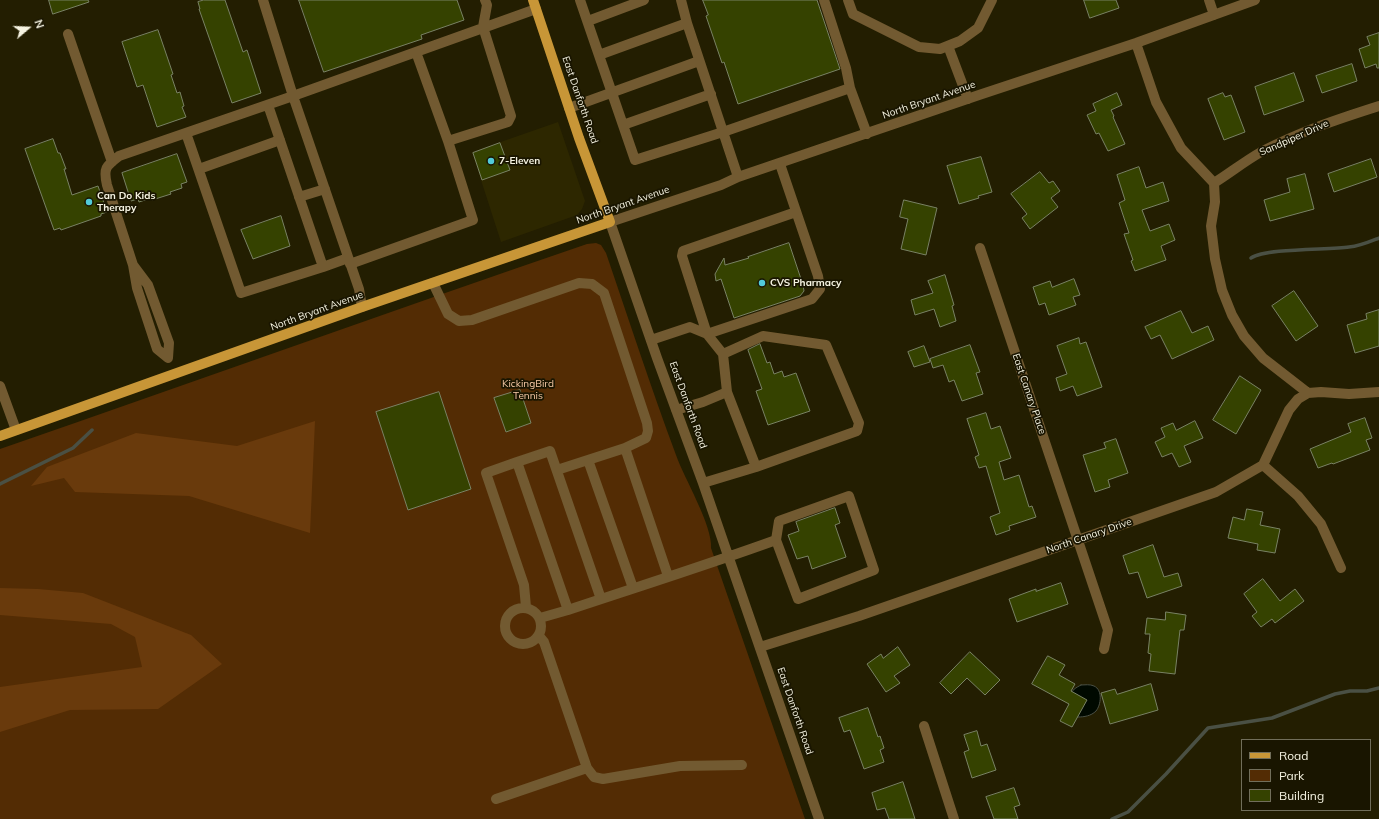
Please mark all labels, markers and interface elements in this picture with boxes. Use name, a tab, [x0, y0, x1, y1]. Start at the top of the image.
north arrow	[8, 8, 48, 48]
text: N	[31, 18, 47, 30]
street label: East Danforth Road	[559, 55, 601, 145]
street label: North Bryant Avenue	[881, 78, 977, 122]
street label: Sandpiper Drive	[1258, 117, 1330, 159]
place label: 7-Eleven	[499, 155, 540, 167]
marker: 7-Eleven	[486, 156, 496, 166]
street label: North Bryant Avenue	[575, 183, 671, 227]
place label: Can Do Kids Therapy	[97, 190, 155, 214]
marker: Can Do Kids Therapy	[84, 197, 94, 207]
place label: CVS Pharmacy	[770, 277, 841, 289]
marker: CVS Pharmacy	[757, 278, 767, 288]
street label: North Bryant Avenue	[269, 289, 365, 333]
street label: East Canary Place	[1010, 352, 1048, 436]
street label: East Danforth Road	[667, 360, 709, 450]
park label: KickingBird Tennis	[502, 378, 554, 402]
street label: North Canary Drive	[1045, 516, 1133, 556]
street label: East Danforth Road	[774, 666, 816, 756]
legend	[1241, 739, 1371, 811]
text: Road	[1279, 748, 1308, 763]
text: Park	[1279, 768, 1304, 783]
text: Building	[1279, 788, 1324, 803]

